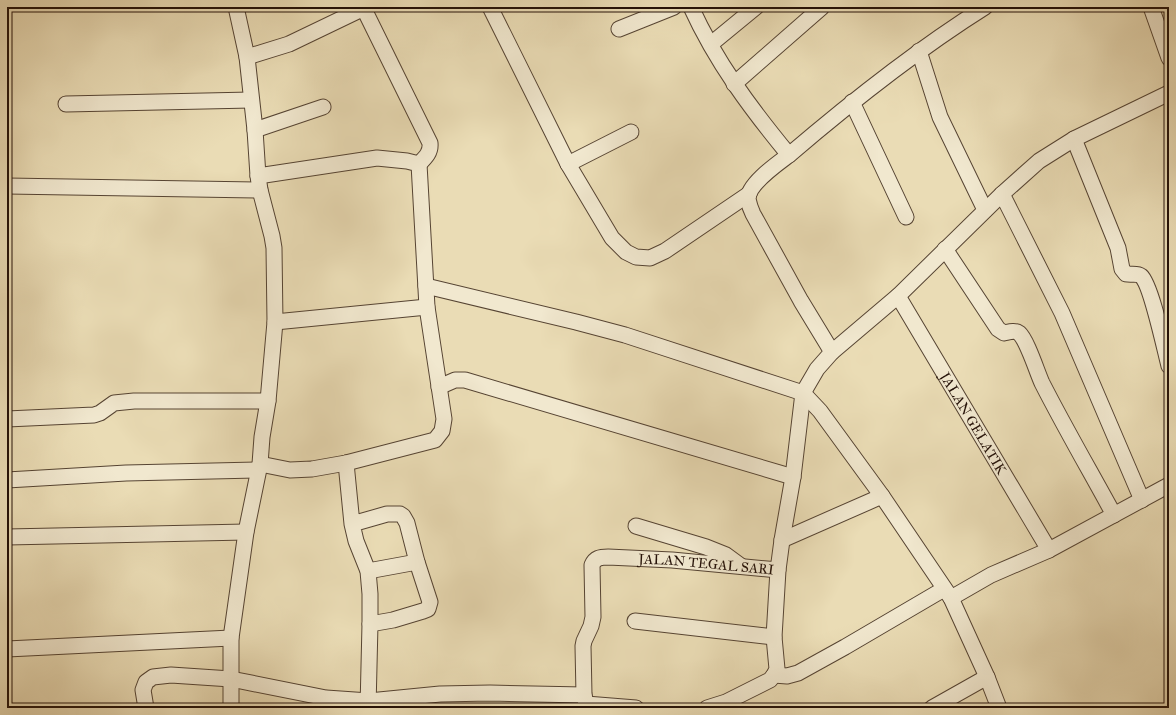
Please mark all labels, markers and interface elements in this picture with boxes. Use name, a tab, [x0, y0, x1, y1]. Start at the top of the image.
street label: JALAN GELATIK	[934, 368, 1011, 478]
street label: JALAN TEGAL SARI	[636, 550, 775, 579]

